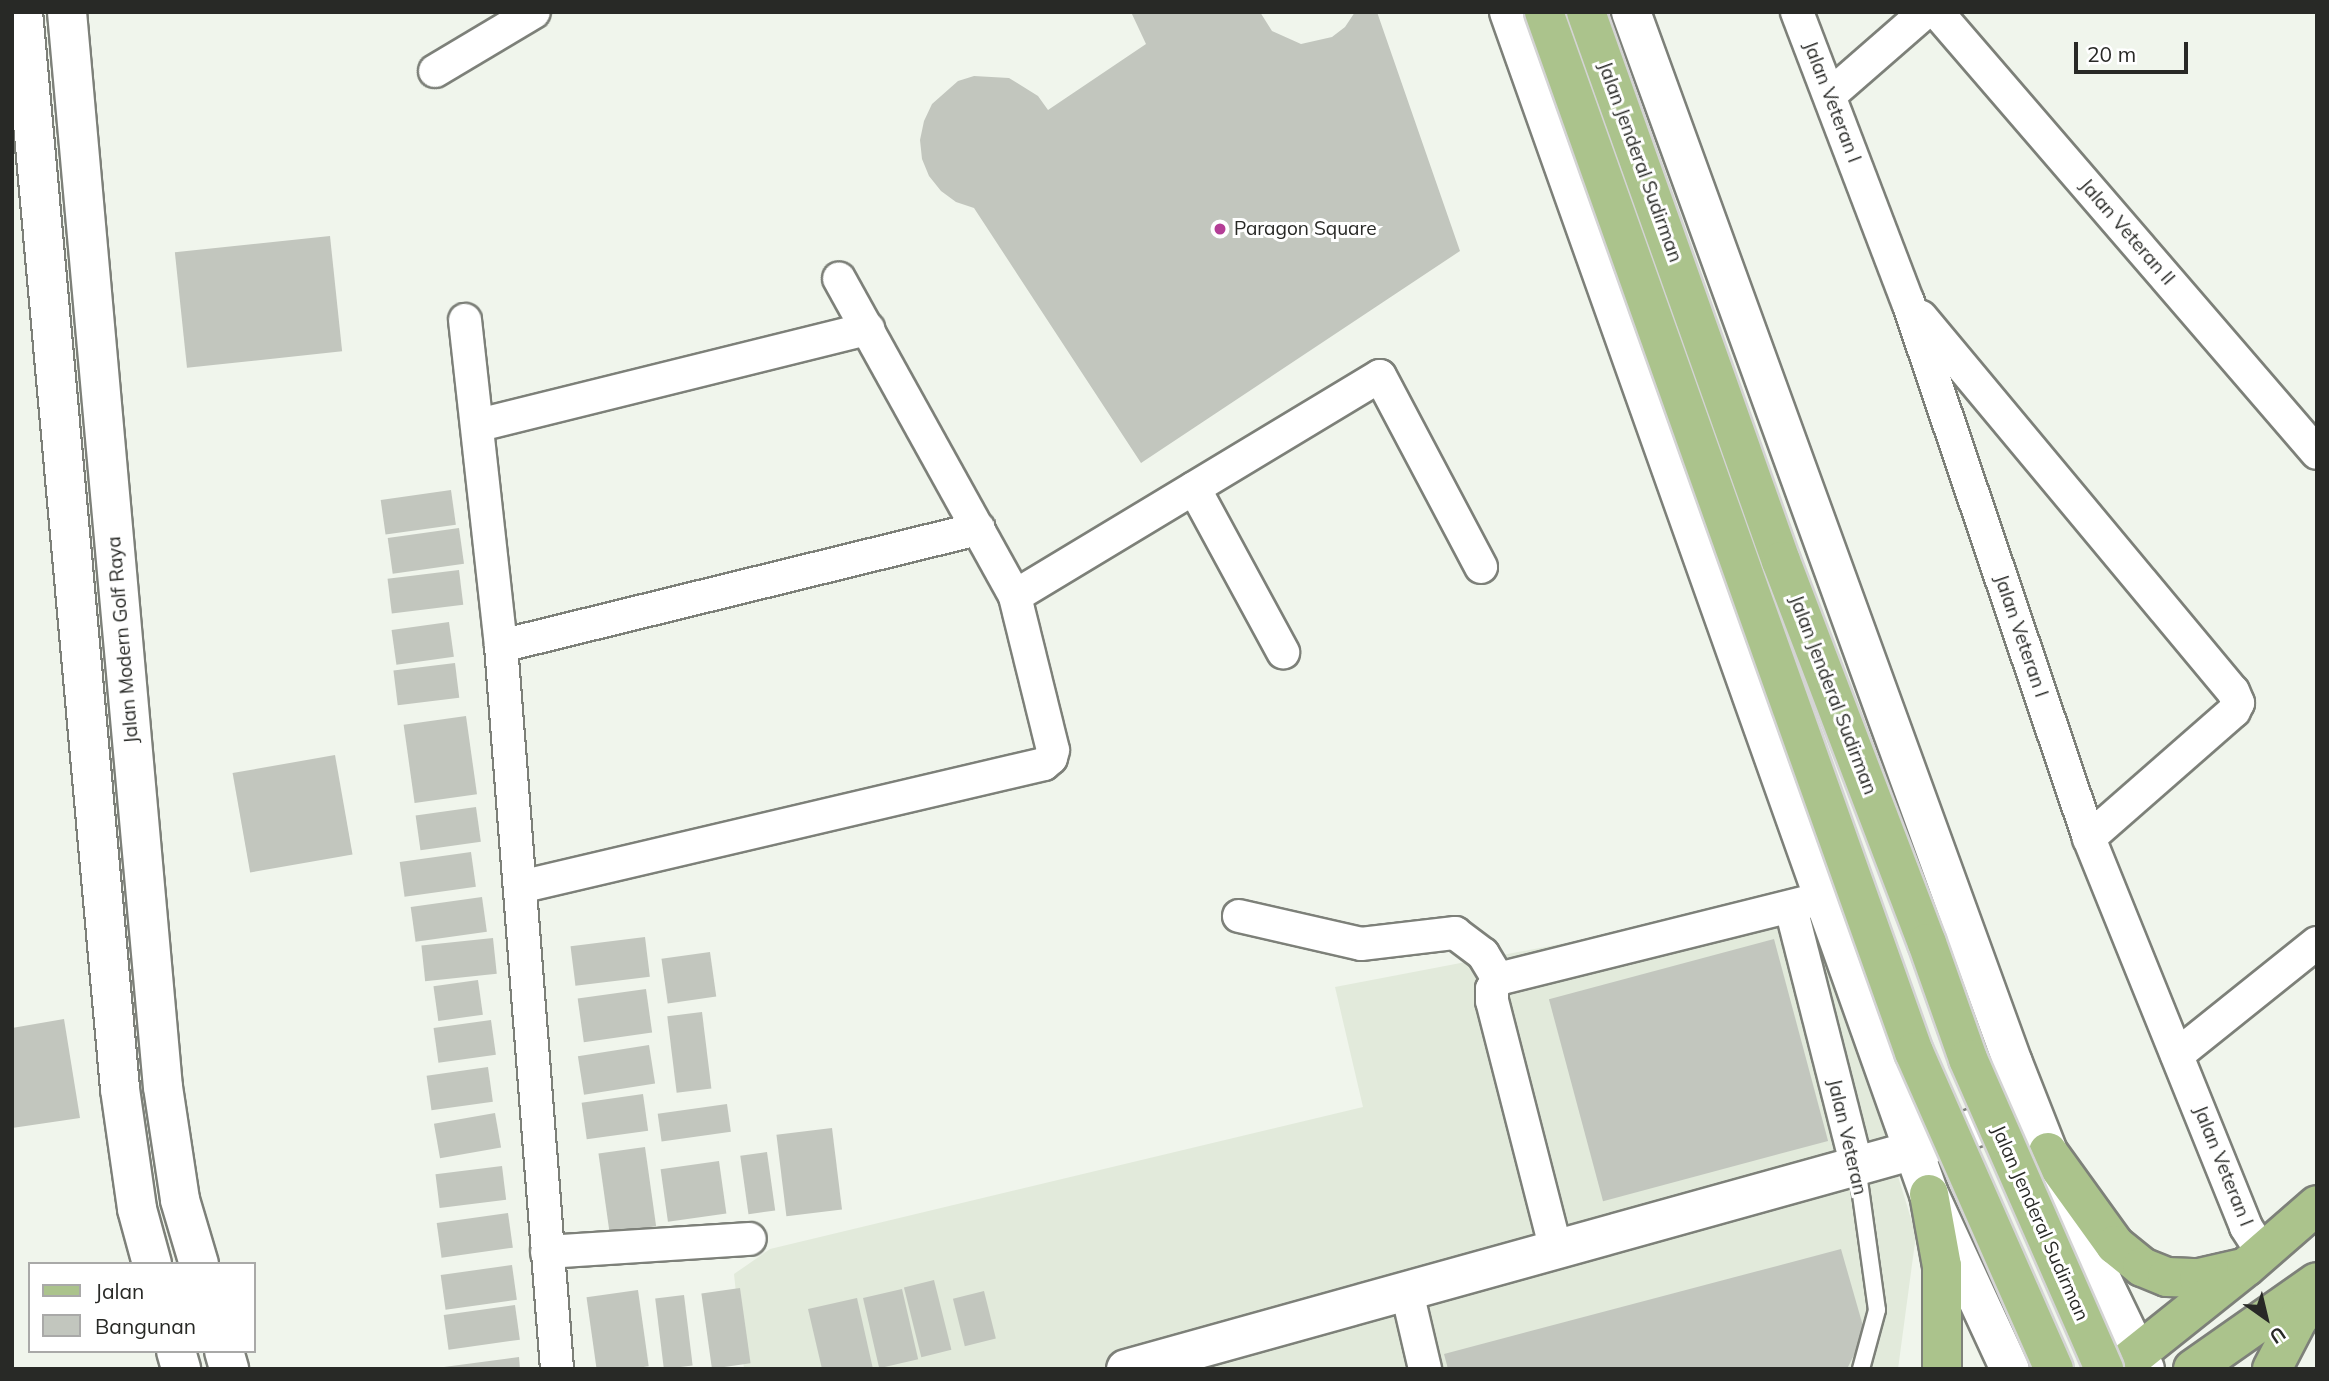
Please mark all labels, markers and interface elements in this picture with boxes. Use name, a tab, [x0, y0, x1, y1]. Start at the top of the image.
scale bar	[2077, 28, 2191, 72]
street label: Jalan Veteran I	[1798, 38, 1866, 166]
text: 20 m	[2087, 41, 2136, 67]
street label: Jalan Jenderal Sudirman	[1593, 59, 1687, 265]
street label: Jalan Veteran II	[2075, 174, 2179, 290]
place label: Paragon Square	[1234, 218, 1377, 240]
marker: Paragon Square	[1212, 221, 1228, 237]
street label: Jalan Modern Golf Raya	[103, 535, 143, 745]
street label: Jalan Veteran I	[1989, 572, 2053, 700]
street label: Jalan Jenderal Sudirman	[1784, 592, 1882, 798]
street label: Jalan Veteran	[1823, 1077, 1871, 1197]
street label: Jalan Veteran I	[2188, 1102, 2258, 1230]
street label: Jalan Jenderal Sudirman	[1987, 1122, 2093, 1324]
legend	[28, 1262, 256, 1353]
text: Jalan	[95, 1278, 144, 1304]
north arrow	[2231, 1283, 2301, 1353]
text: Bangunan	[95, 1313, 196, 1339]
text: U	[2265, 1322, 2290, 1349]

